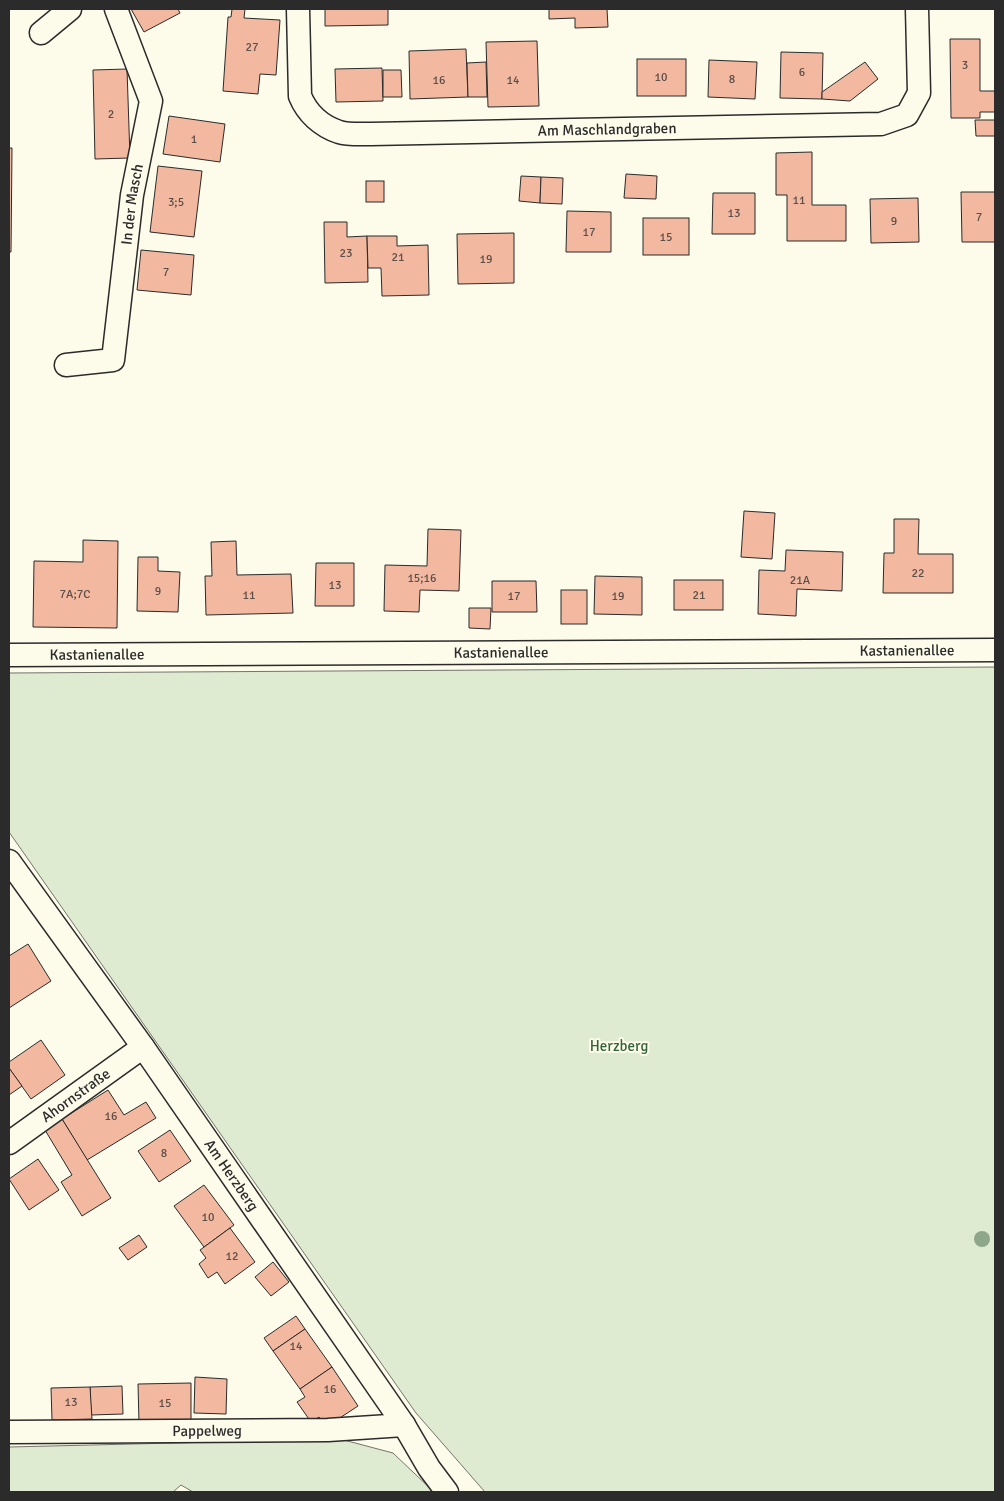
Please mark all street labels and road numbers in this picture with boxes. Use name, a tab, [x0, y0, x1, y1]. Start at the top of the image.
street label: Am Maschlandgraben	[538, 119, 677, 140]
street label: In der Masch	[117, 162, 147, 246]
street label: Kastanienallee	[859, 641, 955, 660]
street label: Kastanienallee	[453, 643, 549, 662]
street label: Kastanienallee	[49, 645, 145, 664]
street label: Ahornstraße	[38, 1064, 114, 1126]
street label: Am Herzberg	[200, 1136, 263, 1215]
street label: Pappelweg	[172, 1422, 242, 1440]

